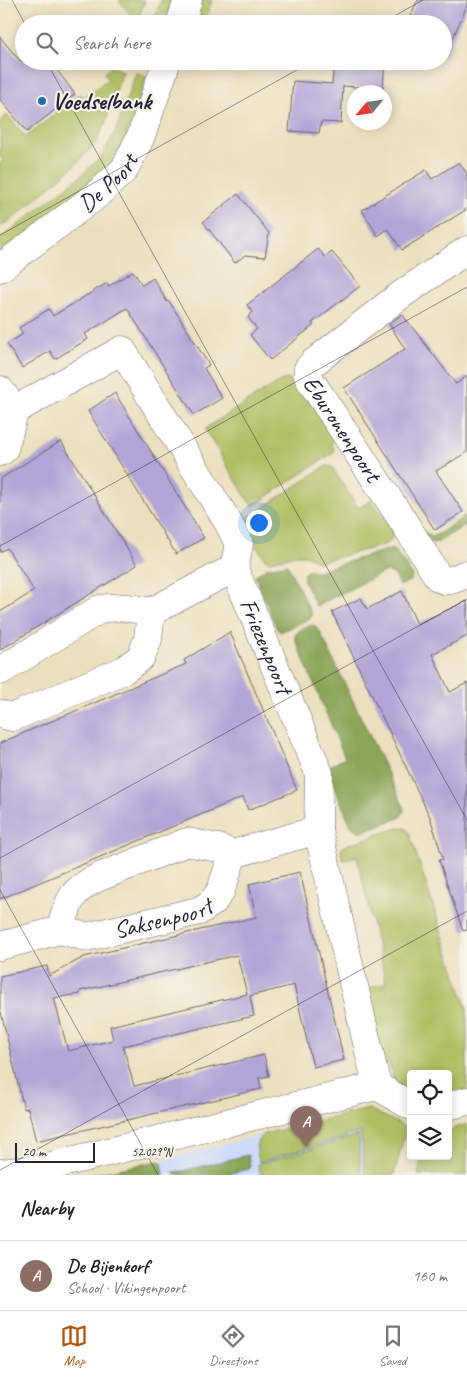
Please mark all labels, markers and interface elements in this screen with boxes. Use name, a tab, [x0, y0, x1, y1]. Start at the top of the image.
search box	[15, 15, 452, 70]
icon: search	[33, 29, 61, 57]
text: Search here	[73, 31, 150, 55]
north arrow	[347, 85, 392, 130]
place label: Voedselbank	[52, 86, 153, 116]
marker: Voedselbank	[36, 95, 48, 107]
street label: De Poort	[72, 147, 145, 219]
street label: Eburonenpoort	[296, 370, 389, 489]
your location	[246, 510, 272, 536]
street label: Friezenpoort	[233, 594, 301, 701]
street label: Saksenpoort	[111, 890, 221, 945]
map controls	[407, 1070, 452, 1160]
button: locate	[407, 1070, 452, 1115]
pin: A	[290, 1106, 322, 1147]
button: layers	[407, 1115, 452, 1160]
scale bar	[15, 1140, 95, 1163]
text: 20 m	[22, 1143, 46, 1160]
text: 52.029°N	[132, 1144, 174, 1160]
text: Nearby	[20, 1195, 73, 1221]
text: De Bijenkorf	[67, 1254, 149, 1278]
text: A	[32, 1266, 40, 1286]
text: 160 m	[413, 1266, 447, 1286]
text: School · Vikingenpoort	[67, 1278, 185, 1298]
tab: Map	[60, 1322, 88, 1369]
tab: Directions	[209, 1322, 258, 1369]
tab: Saved	[379, 1322, 407, 1369]

